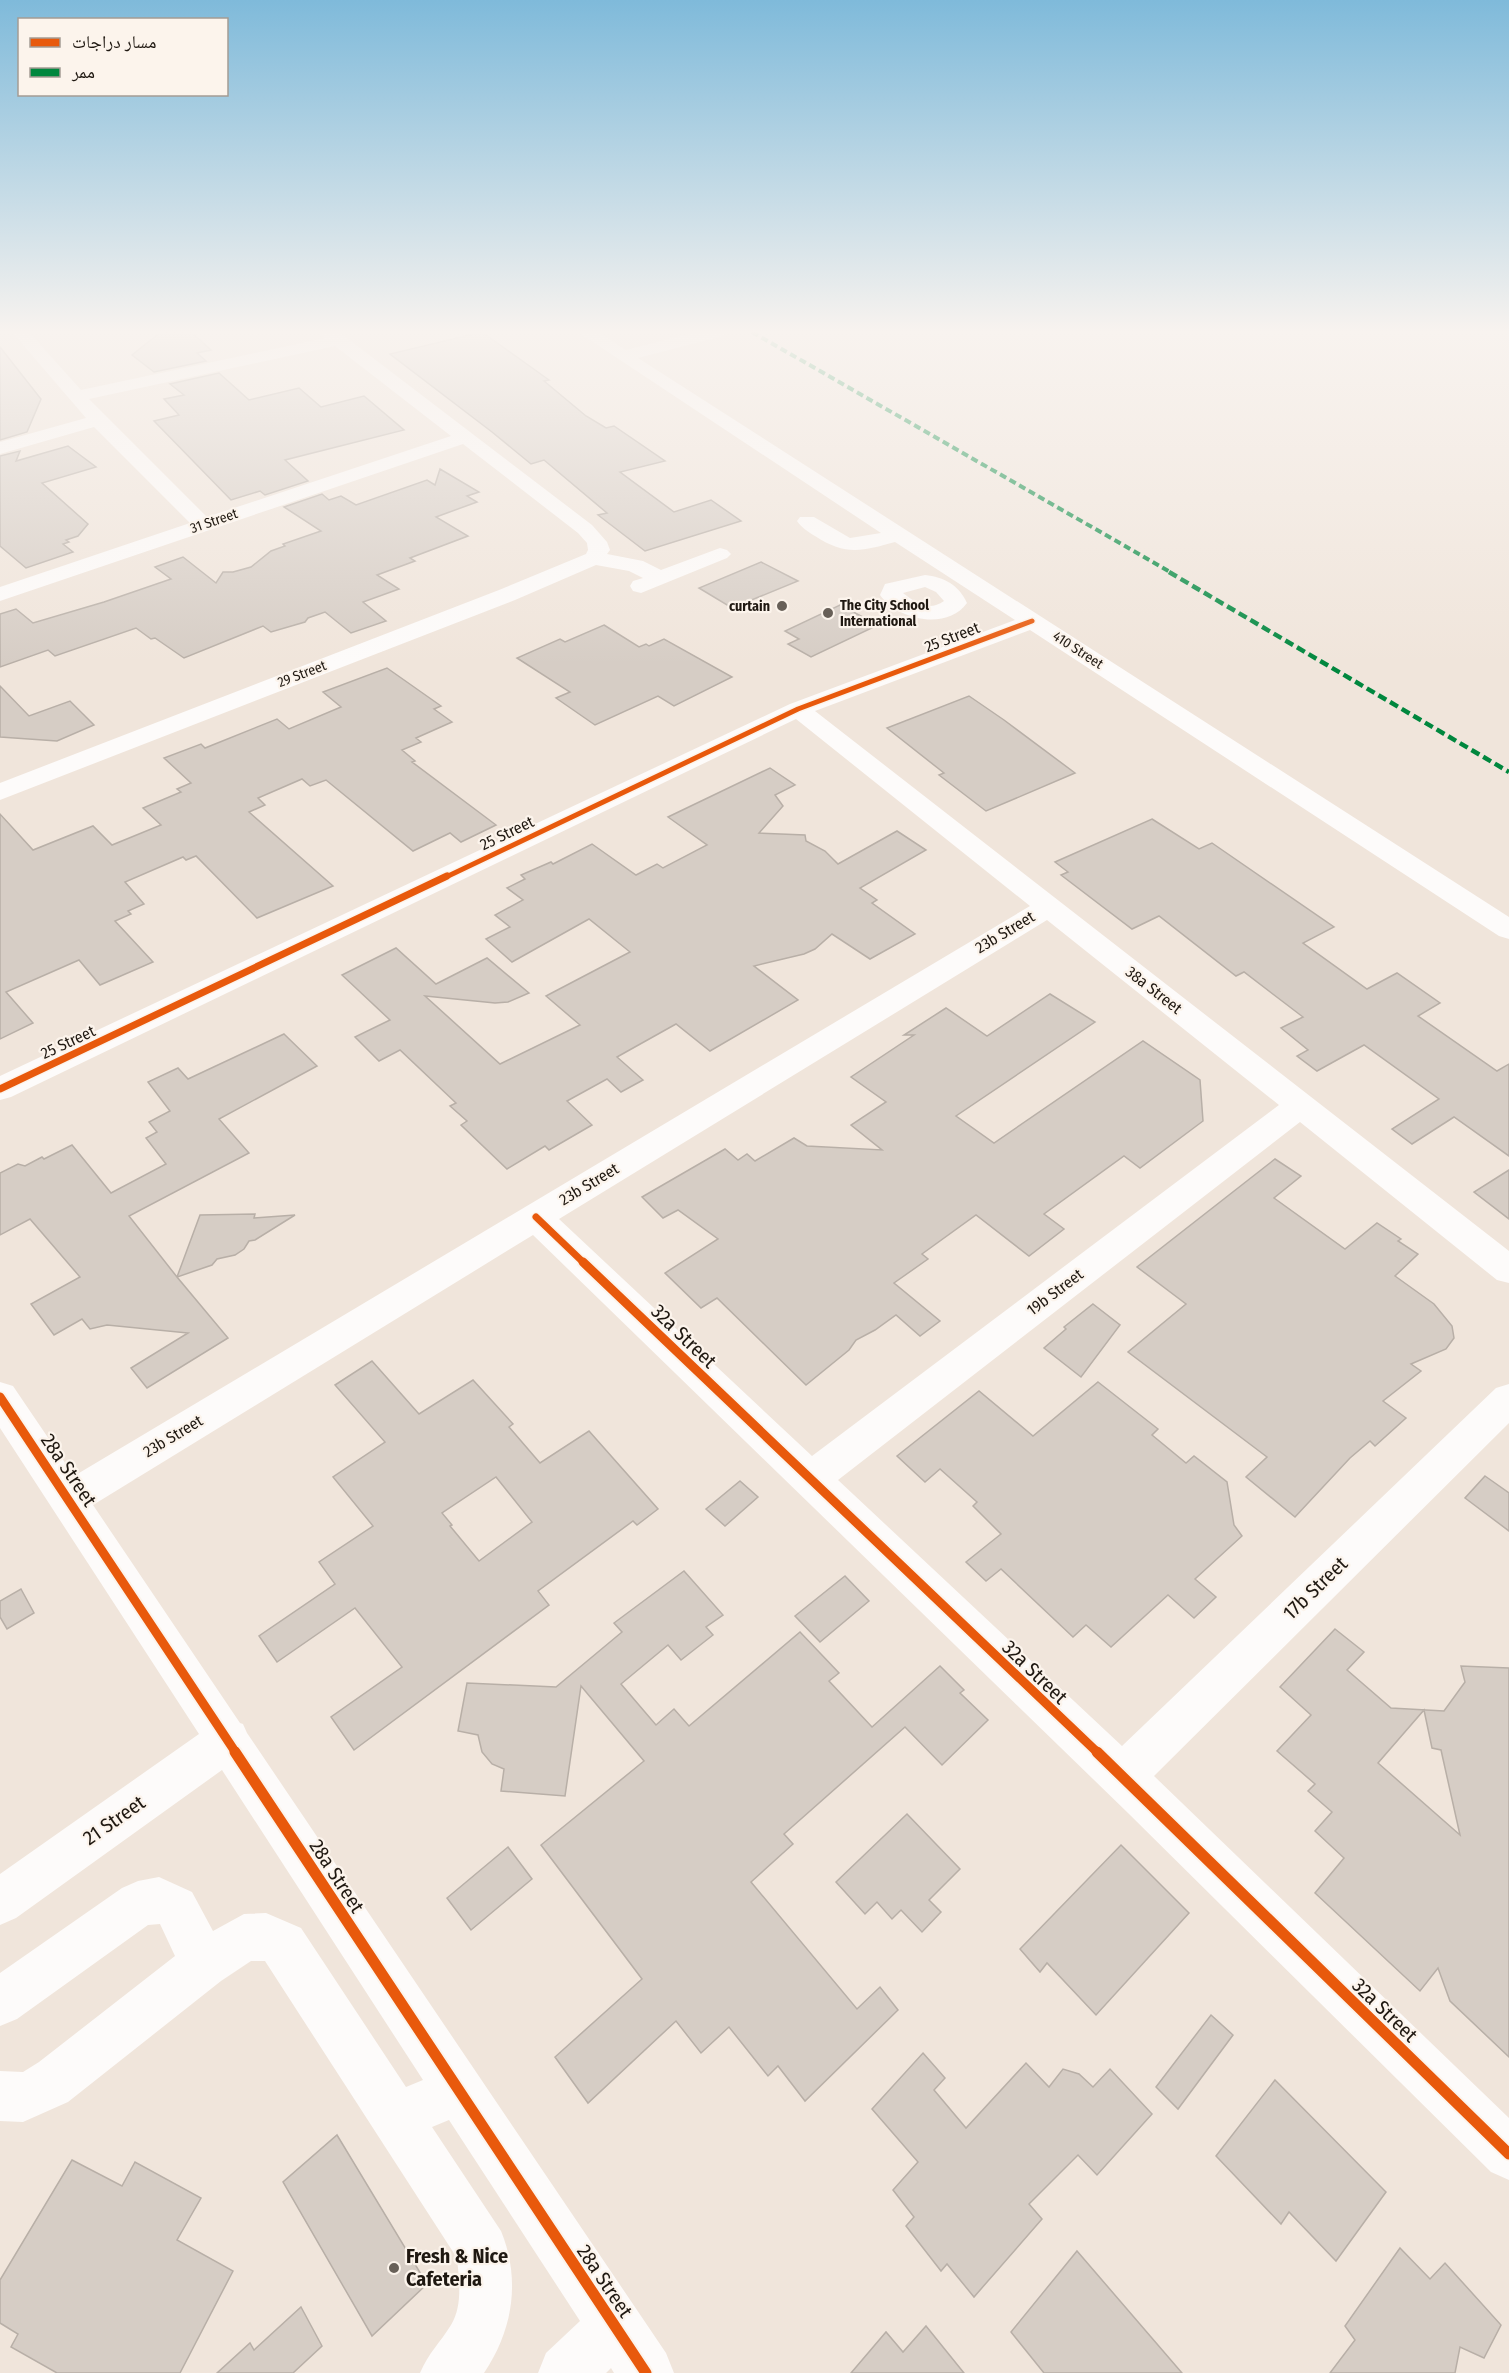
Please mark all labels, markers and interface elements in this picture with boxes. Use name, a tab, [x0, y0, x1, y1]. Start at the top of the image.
legend	[18, 18, 228, 96]
text: مسار دراجات	[72, 31, 156, 53]
text: ممر	[71, 61, 95, 83]
street label: 31 Street	[188, 505, 240, 537]
place label: The City School International	[840, 597, 929, 630]
place label: curtain	[729, 598, 770, 615]
marker: curtain	[775, 599, 789, 613]
marker: The City School International	[821, 606, 835, 620]
street label: 25 Street	[922, 618, 983, 656]
street label: 410 Street	[1050, 627, 1107, 673]
street label: 29 Street	[275, 657, 329, 691]
street label: 25 Street	[477, 812, 538, 854]
street label: 23b Street	[972, 907, 1039, 957]
street label: 38a Street	[1122, 962, 1187, 1018]
street label: 25 Street	[38, 1021, 99, 1063]
street label: 23b Street	[556, 1159, 623, 1209]
street label: 19b Street	[1023, 1264, 1088, 1319]
street label: 32a Street	[646, 1299, 722, 1373]
street label: 23b Street	[140, 1411, 207, 1461]
street label: 28a Street	[36, 1429, 102, 1511]
street label: 17b Street	[1278, 1551, 1353, 1625]
street label: 32a Street	[997, 1635, 1073, 1709]
street label: 21 Street	[78, 1790, 150, 1850]
street label: 28a Street	[304, 1835, 370, 1918]
street label: 32a Street	[1347, 1973, 1423, 2047]
street label: 28a Street	[572, 2240, 638, 2322]
place label: Fresh & Nice Cafeteria	[406, 2244, 508, 2291]
marker: Fresh & Nice Cafeteria	[387, 2261, 401, 2275]

